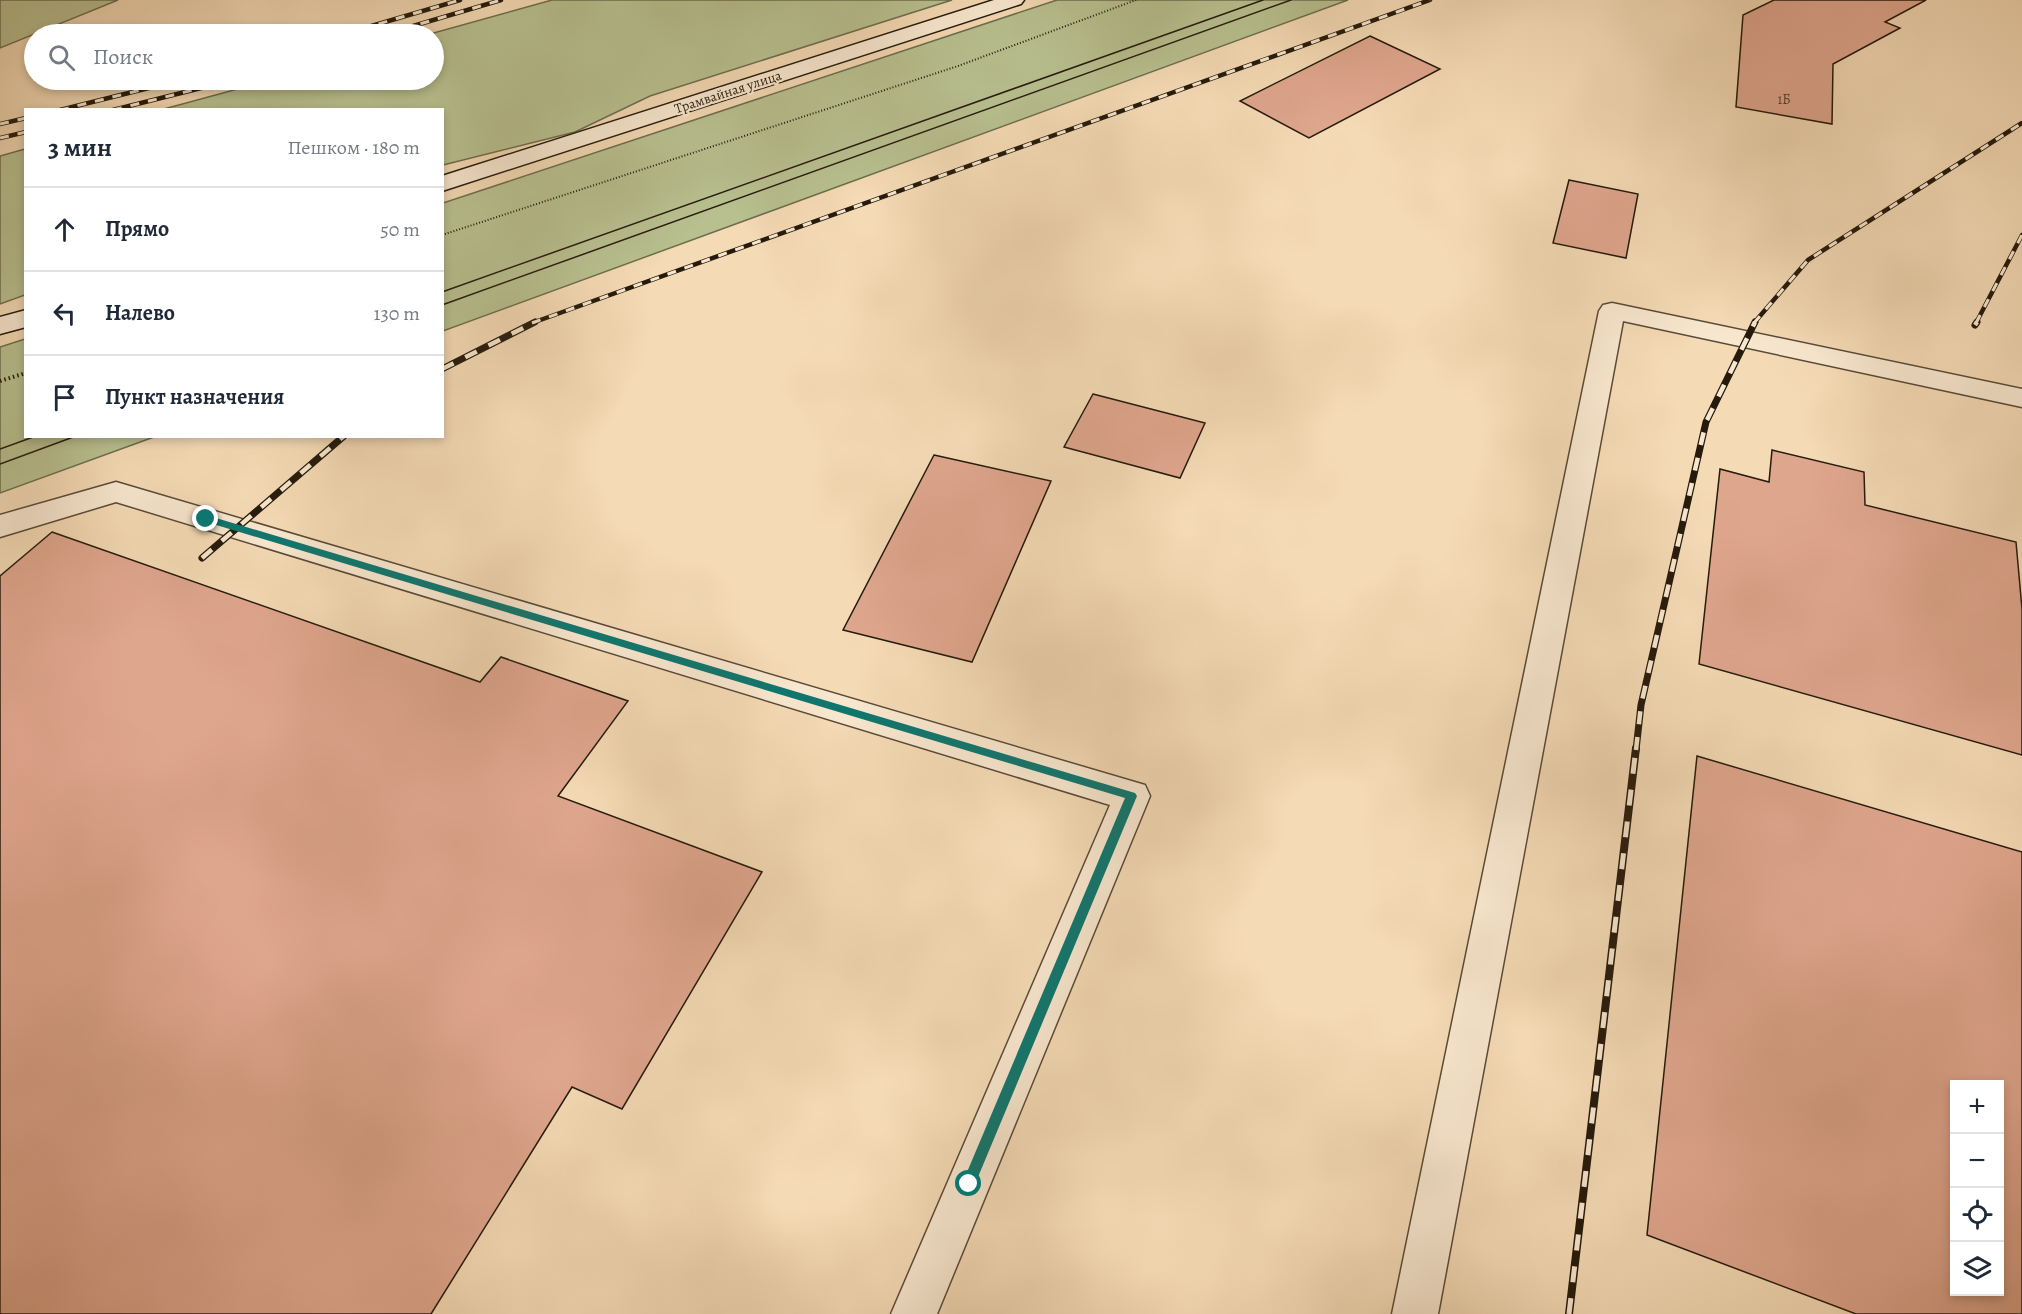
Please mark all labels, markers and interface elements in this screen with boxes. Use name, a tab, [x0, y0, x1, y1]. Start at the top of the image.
search box	[24, 24, 444, 90]
icon: search	[45, 41, 78, 74]
text: Поиск	[93, 42, 153, 72]
street label: Трамвайная улица	[672, 66, 785, 118]
house number: 1Б	[1777, 90, 1791, 109]
text: 3 мин	[48, 130, 112, 165]
text: Пешком · 180 m	[288, 134, 420, 161]
icon: ahead	[48, 213, 81, 246]
text: Прямо	[105, 214, 169, 244]
text: 50 m	[380, 216, 420, 243]
icon: left	[48, 297, 81, 330]
text: Налево	[105, 298, 175, 328]
text: 130 m	[374, 300, 420, 327]
icon: arrive	[48, 381, 81, 414]
text: Пункт назначения	[105, 382, 284, 412]
route end	[192, 505, 218, 531]
map controls	[1950, 1080, 2004, 1296]
button: +	[1950, 1080, 2004, 1134]
button: −	[1950, 1134, 2004, 1188]
route start	[955, 1170, 981, 1196]
button: locate	[1950, 1188, 2004, 1242]
button: layers	[1950, 1242, 2004, 1296]

